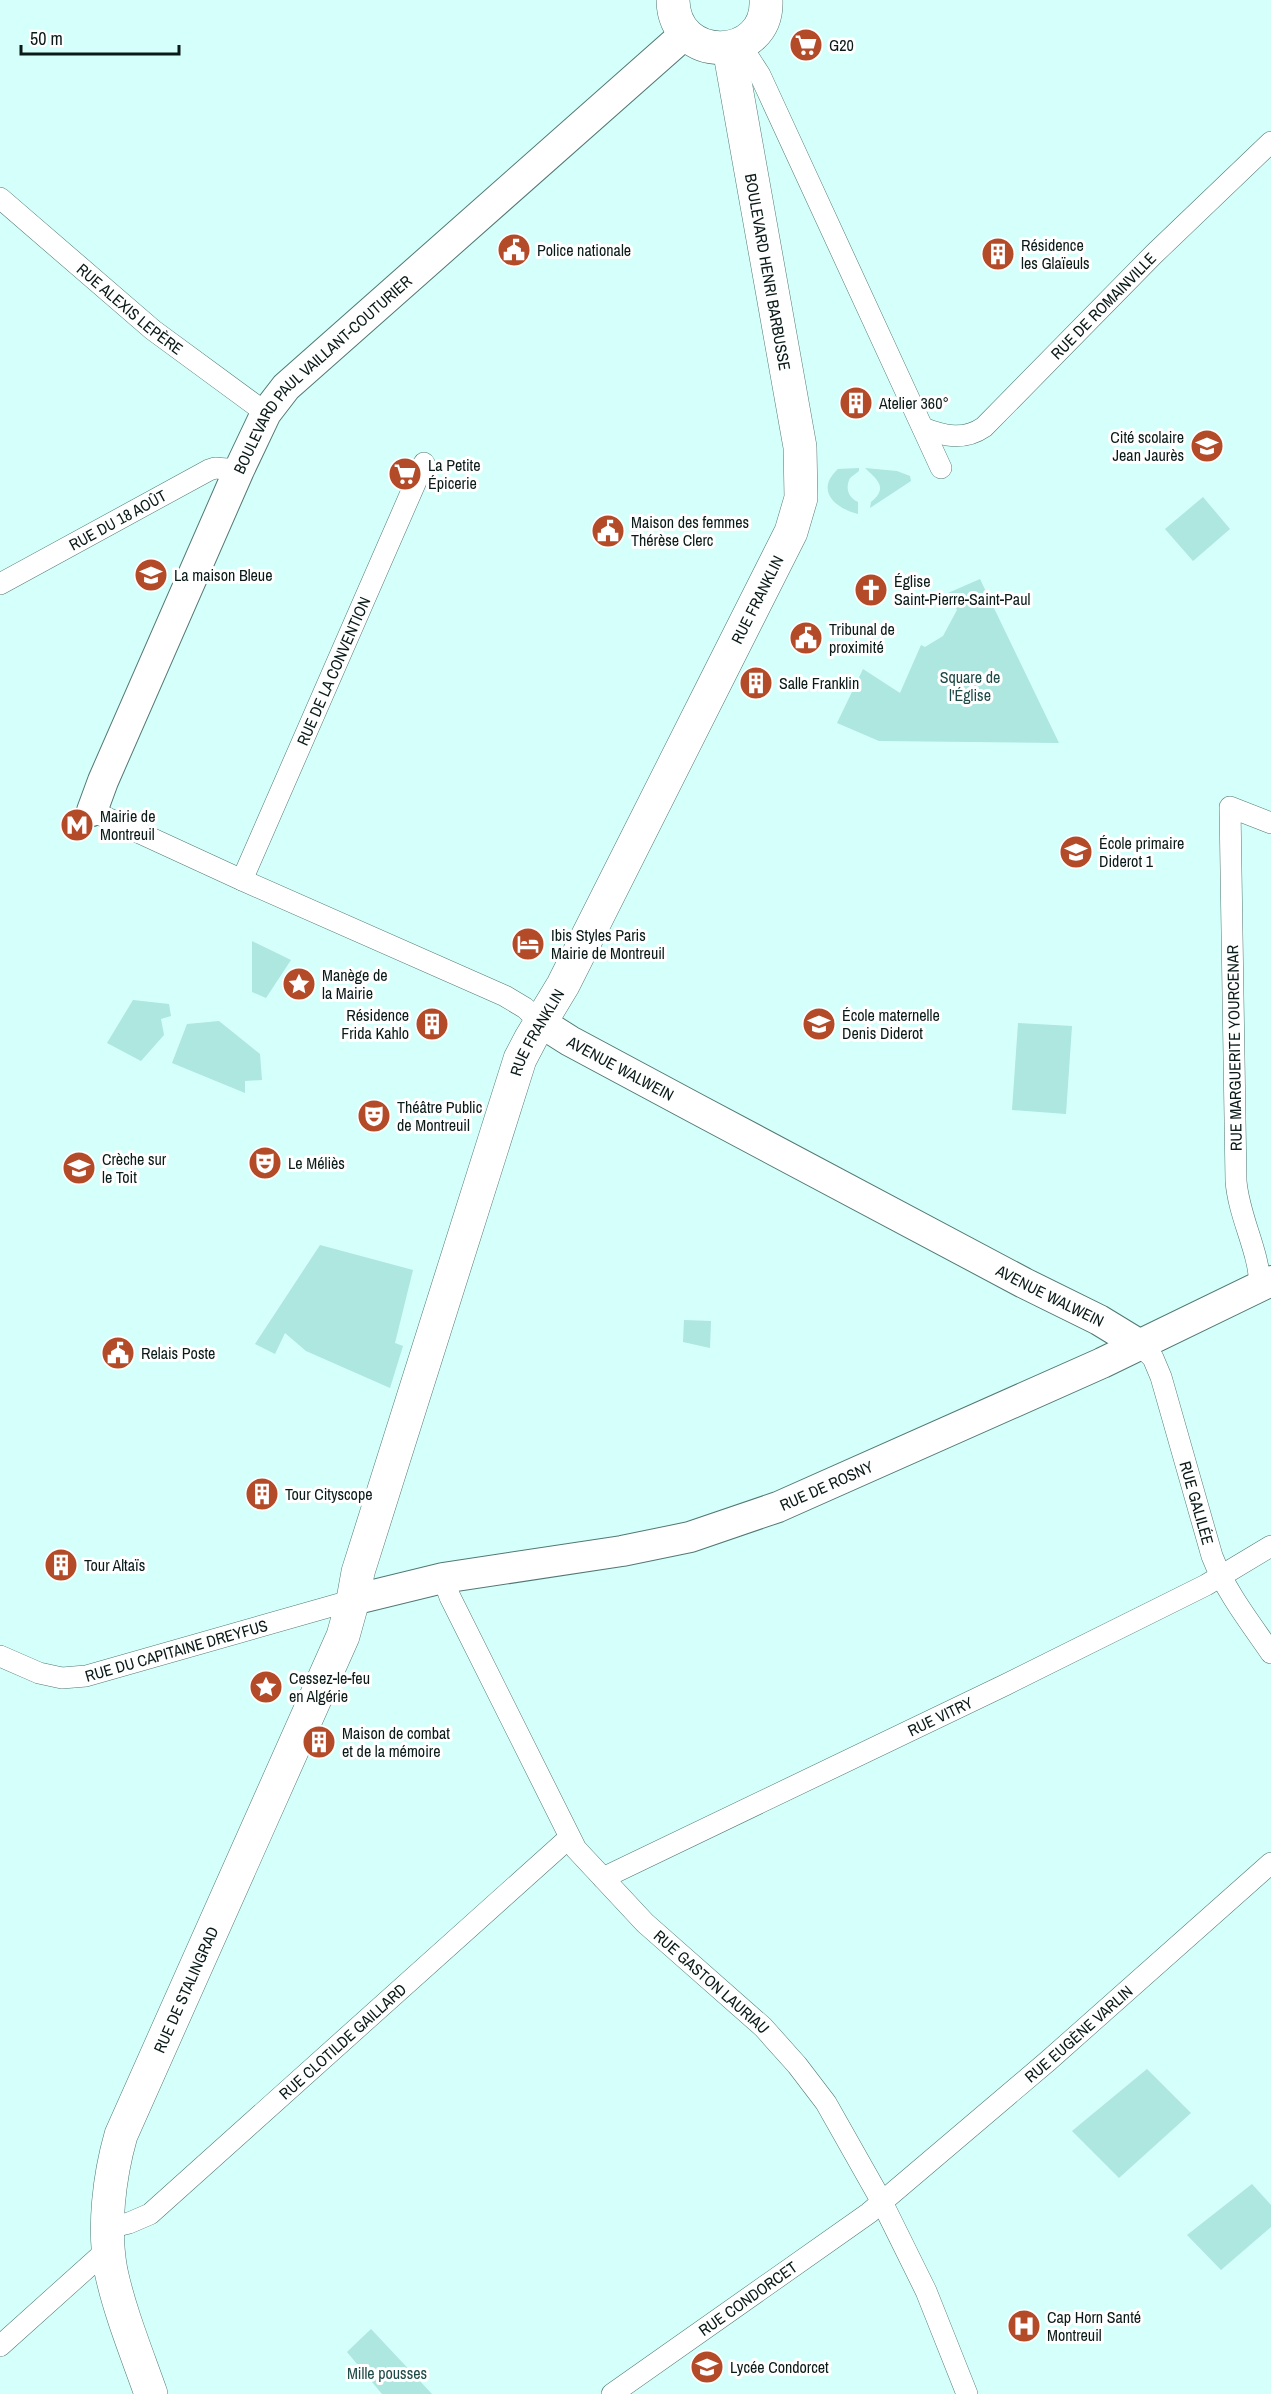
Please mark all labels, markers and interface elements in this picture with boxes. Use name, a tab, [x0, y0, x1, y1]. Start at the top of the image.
scale bar	[21, 18, 178, 56]
text: 50 m	[30, 26, 63, 51]
supermarket icon: G20	[788, 27, 824, 63]
place label: G20	[829, 34, 854, 56]
street label: BOULEVARD HENRI BARBUSSE	[740, 172, 796, 372]
public building icon: Police nationale	[496, 232, 532, 268]
place label: Résidence les Glaïeuls	[1021, 234, 1090, 274]
building icon: Résidence les Glaïeuls	[980, 236, 1016, 272]
place label: Police nationale	[537, 239, 631, 261]
street label: RUE DE ROMAINVILLE	[1046, 247, 1161, 364]
street label: RUE ALEXIS LEPÈRE	[72, 258, 188, 360]
street label: BOULEVARD PAUL VAILLANT-COUTURIER	[228, 270, 417, 477]
building icon: Atelier 360°	[838, 385, 874, 421]
place label: Atelier 360°	[878, 392, 949, 414]
place label: Cité scolaire Jean Jaurès	[1110, 426, 1184, 466]
school or university icon: Cité scolaire Jean Jaurès	[1189, 428, 1225, 464]
place label: La Petite Épicerie	[428, 454, 481, 494]
supermarket icon: La Petite Épicerie	[387, 456, 423, 492]
street label: RUE DU 18 AOÛT	[65, 484, 170, 555]
place label: Maison des femmes Thérèse Clerc	[631, 511, 749, 551]
public building icon: Maison des femmes Thérèse Clerc	[590, 513, 626, 549]
street label: RUE FRANKLIN	[726, 552, 788, 648]
school or university icon: La maison Bleue	[133, 557, 169, 593]
place label: La maison Bleue	[174, 564, 272, 586]
place label: Église Saint-Pierre-Saint-Paul	[894, 570, 1030, 610]
church icon: Église Saint-Pierre-Saint-Paul	[853, 572, 889, 608]
street label: RUE DE LA CONVENTION	[291, 593, 375, 749]
place label: Tribunal de proximité	[829, 618, 895, 658]
public building icon: Tribunal de proximité	[788, 620, 824, 656]
building icon: Salle Franklin	[738, 665, 774, 701]
park label: Square de l'Église	[940, 666, 1000, 706]
place label: Salle Franklin	[779, 672, 859, 694]
place label: Mairie de Montreuil	[100, 805, 155, 845]
metro station icon: Mairie de Montreuil	[59, 807, 95, 843]
place label: École primaire Diderot 1	[1099, 832, 1184, 872]
school or university icon: École primaire Diderot 1	[1058, 834, 1094, 870]
place label: Ibis Styles Paris Mairie de Montreuil	[551, 924, 665, 964]
hotel icon: Ibis Styles Paris Mairie de Montreuil	[510, 926, 546, 962]
street label: RUE MARGUERITE YOURCENAR	[1221, 944, 1247, 1151]
place label: Manège de la Mairie	[322, 964, 388, 1004]
place icon: Manège de la Mairie	[281, 966, 317, 1002]
street label: RUE FRANKLIN	[504, 985, 569, 1079]
place label: Résidence Frida Kahlo	[341, 1004, 409, 1044]
place label: École maternelle Denis Diderot	[842, 1004, 940, 1044]
building icon: Résidence Frida Kahlo	[414, 1006, 450, 1042]
school or university icon: École maternelle Denis Diderot	[801, 1006, 837, 1042]
street label: AVENUE WALWEIN	[563, 1030, 678, 1106]
place label: Théâtre Public de Montreuil	[397, 1096, 483, 1136]
theatre icon: Théâtre Public de Montreuil	[356, 1098, 392, 1134]
theatre icon: Le Méliès	[247, 1145, 283, 1181]
place label: Crèche sur le Toit	[102, 1148, 167, 1188]
school or university icon: Crèche sur le Toit	[61, 1150, 97, 1186]
place label: Le Méliès	[288, 1152, 345, 1174]
street label: AVENUE WALWEIN	[991, 1259, 1108, 1332]
public building icon: Relais Poste	[100, 1335, 136, 1371]
place label: Relais Poste	[141, 1342, 215, 1364]
street label: RUE DE ROSNY	[776, 1455, 877, 1516]
street label: RUE GALILÉE	[1175, 1459, 1219, 1547]
building icon: Tour Cityscope	[244, 1476, 280, 1512]
place label: Tour Cityscope	[285, 1483, 373, 1505]
building icon: Tour Altaïs	[43, 1547, 79, 1583]
place label: Tour Altaïs	[84, 1554, 145, 1576]
street label: RUE DU CAPITAINE DREYFUS	[82, 1614, 270, 1687]
place label: Cessez-le-feu en Algérie	[289, 1667, 370, 1707]
place icon: Cessez-le-feu en Algérie	[248, 1669, 284, 1705]
street label: RUE VITRY	[904, 1691, 977, 1741]
place label: Maison de combat et de la mémoire	[342, 1722, 450, 1762]
building icon: Maison de combat et de la mémoire	[301, 1724, 337, 1760]
street label: RUE DE STALINGRAD	[148, 1923, 223, 2056]
street label: RUE GASTON LAURIAU	[649, 1925, 775, 2038]
street label: RUE CLOTILDE GAILLARD	[274, 1978, 411, 2104]
street label: RUE EUGÈNE VARLIN	[1020, 1980, 1137, 2087]
street label: RUE CONDORCET	[694, 2256, 801, 2341]
place label: Cap Horn Santé Montreuil	[1047, 2306, 1141, 2346]
hospital icon: Cap Horn Santé Montreuil	[1006, 2308, 1042, 2344]
school or university icon: Lycée Condorcet	[689, 2349, 725, 2385]
place label: Lycée Condorcet	[730, 2356, 829, 2378]
park label: Mille pousses	[347, 2362, 427, 2384]

